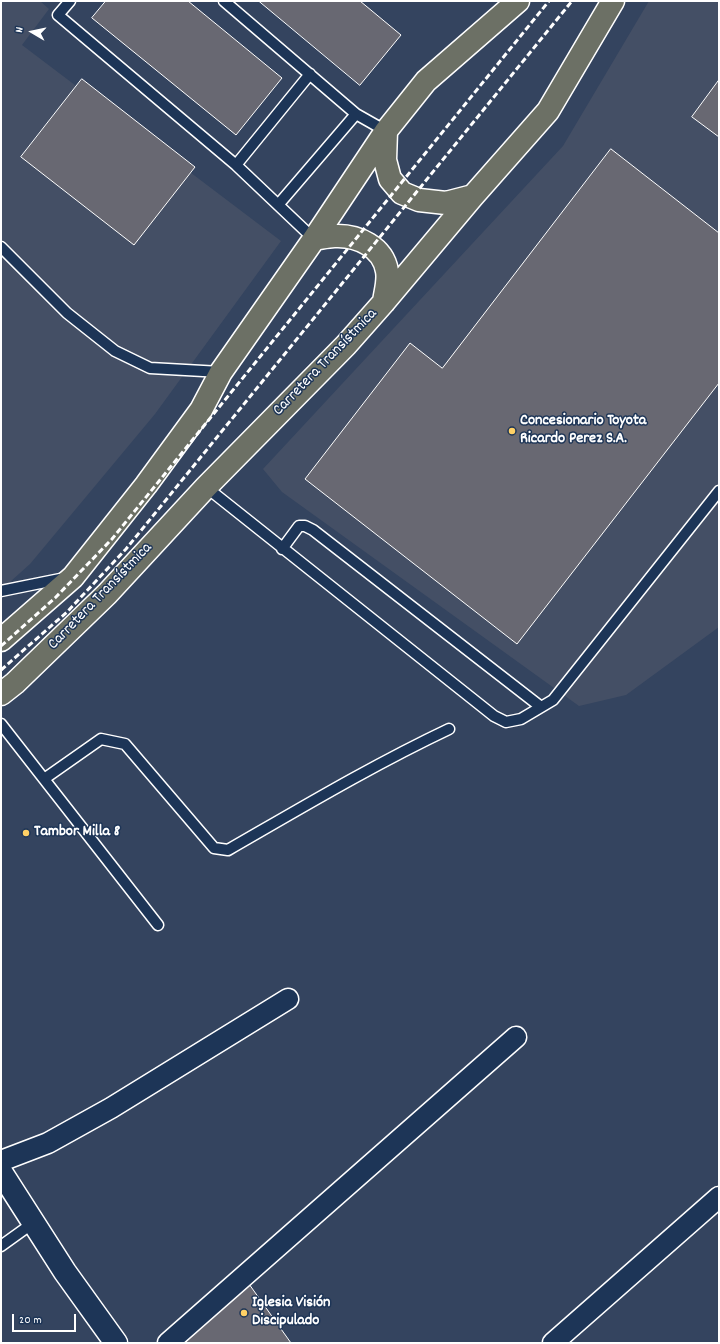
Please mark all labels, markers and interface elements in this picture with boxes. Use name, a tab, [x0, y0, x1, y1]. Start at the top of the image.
north arrow	[12, 12, 52, 52]
text: N	[12, 26, 28, 34]
street label: Carretera Transístmica	[270, 305, 382, 421]
place label: Concesionario Toyota Ricardo Perez S.A.	[520, 412, 646, 450]
marker: Concesionario Toyota Ricardo Perez S.A.	[507, 426, 517, 436]
street label: Carretera Transístmica	[45, 539, 157, 655]
place label: Tambor Milla 8	[34, 823, 120, 843]
marker: Tambor Milla 8	[21, 828, 31, 838]
place label: Iglesia Visión Discipulado	[252, 1294, 330, 1332]
scale bar	[14, 1306, 78, 1332]
marker: Iglesia Visión Discipulado	[239, 1308, 249, 1318]
text: 20 m	[19, 1312, 42, 1329]

